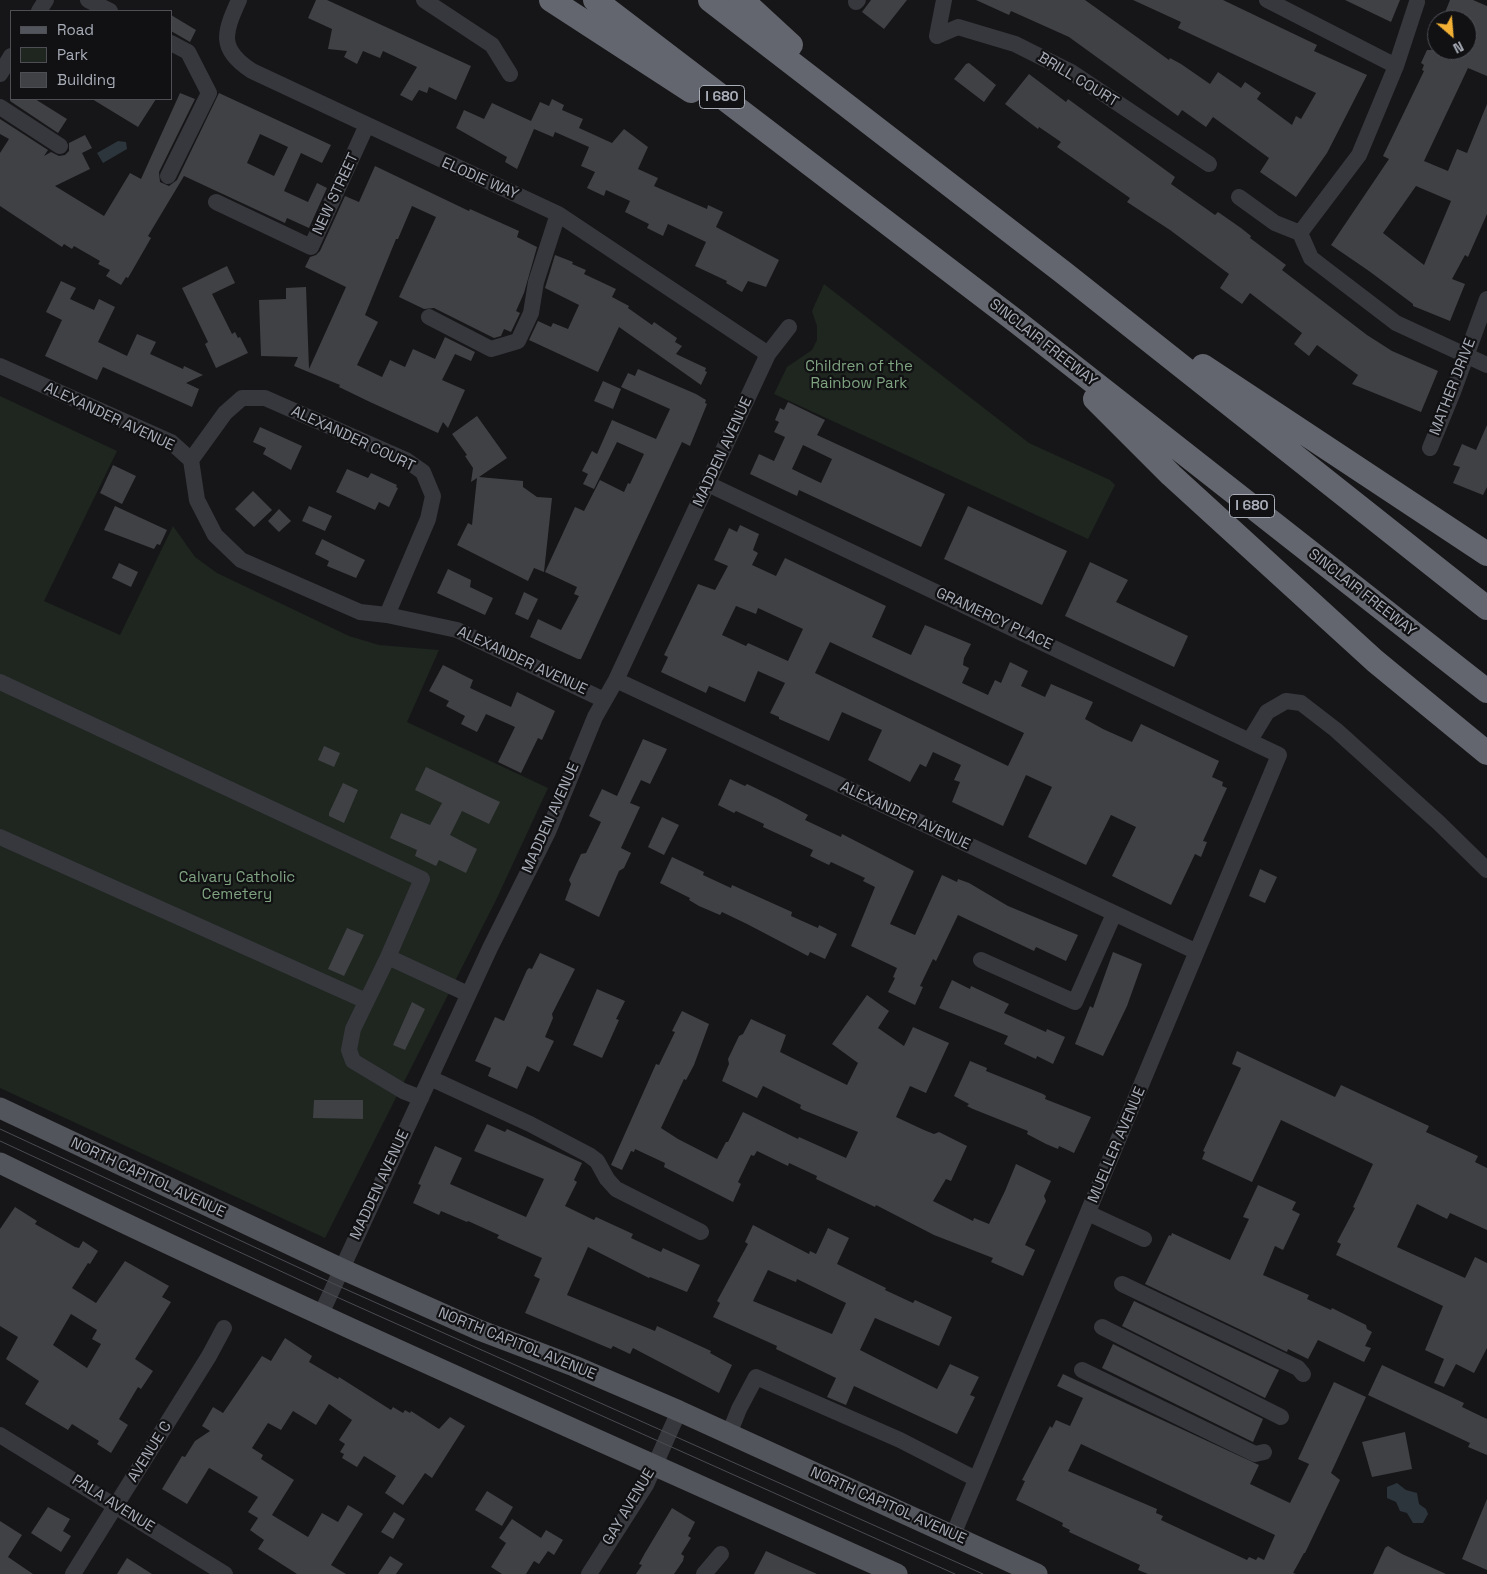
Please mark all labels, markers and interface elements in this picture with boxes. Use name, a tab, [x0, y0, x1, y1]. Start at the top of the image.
legend	[10, 10, 172, 100]
north arrow	[1427, 10, 1477, 60]
text: Road	[57, 20, 94, 39]
text: N	[1450, 37, 1467, 58]
text: Park	[57, 45, 88, 64]
street label: BRILL COURT	[1034, 49, 1122, 111]
text: Building	[57, 70, 116, 89]
road number: I 680	[700, 85, 744, 108]
street label: NEW STREET	[309, 150, 363, 238]
street label: ELODIE WAY	[439, 154, 521, 204]
street label: SINCLAIR FREEWAY	[986, 295, 1100, 391]
street label: MATHER DRIVE	[1426, 336, 1480, 438]
park label: Children of the Rainbow Park	[805, 358, 913, 393]
street label: ALEXANDER AVENUE	[41, 379, 177, 455]
street label: MADDEN AVENUE	[690, 394, 756, 510]
street label: ALEXANDER COURT	[288, 402, 418, 476]
road number: I 680	[1230, 494, 1274, 518]
street label: SINCLAIR FREEWAY	[1305, 545, 1419, 641]
street label: GRAMERCY PLACE	[933, 584, 1055, 654]
street label: ALEXANDER AVENUE	[454, 623, 590, 699]
street label: MADDEN AVENUE	[519, 760, 583, 876]
street label: ALEXANDER AVENUE	[837, 778, 973, 854]
park label: Calvary Catholic Cemetery	[179, 869, 295, 904]
street label: MUELLER AVENUE	[1084, 1084, 1150, 1206]
street label: MADDEN AVENUE	[347, 1127, 413, 1243]
street label: NORTH CAPITOL AVENUE	[68, 1134, 228, 1222]
street label: NORTH CAPITOL AVENUE	[435, 1304, 599, 1384]
street label: AVENUE C	[124, 1418, 176, 1486]
street label: NORTH CAPITOL AVENUE	[807, 1463, 969, 1549]
street label: GAY AVENUE	[599, 1466, 659, 1548]
street label: PALA AVENUE	[68, 1471, 158, 1537]

